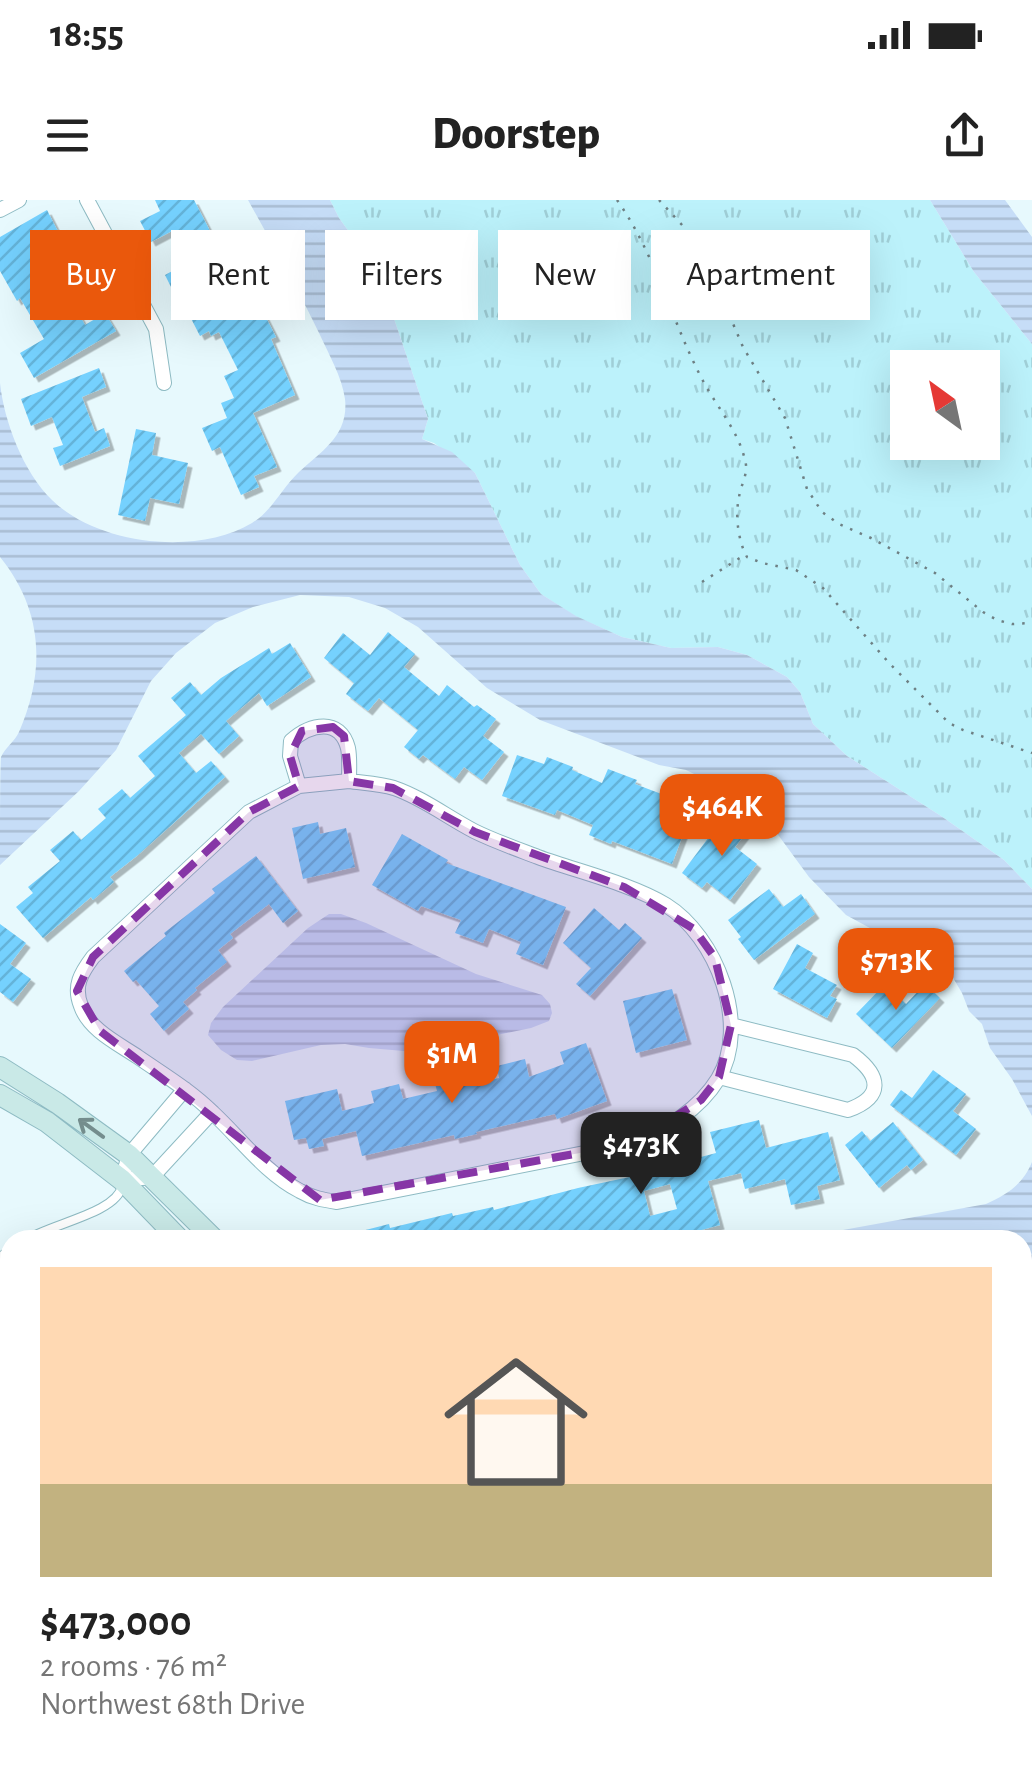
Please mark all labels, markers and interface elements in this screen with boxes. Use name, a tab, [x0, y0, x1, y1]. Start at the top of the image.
text: 18:55	[50, 16, 124, 54]
icon: menu	[40, 108, 95, 163]
icon: share	[937, 108, 992, 163]
text: Doorstep	[432, 112, 600, 157]
chip: Buy	[30, 230, 151, 320]
chip: Rent	[171, 230, 305, 320]
chip: Filters	[325, 230, 478, 320]
chip: New	[498, 230, 631, 320]
chip: Apartment	[651, 230, 870, 320]
north arrow	[890, 350, 1000, 460]
map controls	[890, 350, 1000, 460]
pin: $464K	[652, 774, 792, 859]
text: $464K	[682, 790, 762, 822]
pin: $713K	[826, 928, 966, 1013]
text: $713K	[860, 944, 932, 976]
pin: $1M	[404, 1021, 500, 1106]
text: $1M	[426, 1037, 478, 1069]
pin: $473K	[571, 1112, 711, 1197]
one-way arrow	[78, 1118, 105, 1139]
text: $473K	[603, 1128, 679, 1160]
icon: home	[426, 1332, 606, 1512]
text: $473,000	[40, 1601, 192, 1643]
text: 2 rooms · 76 m²	[40, 1650, 227, 1682]
text: Northwest 68th Drive	[40, 1688, 305, 1720]

